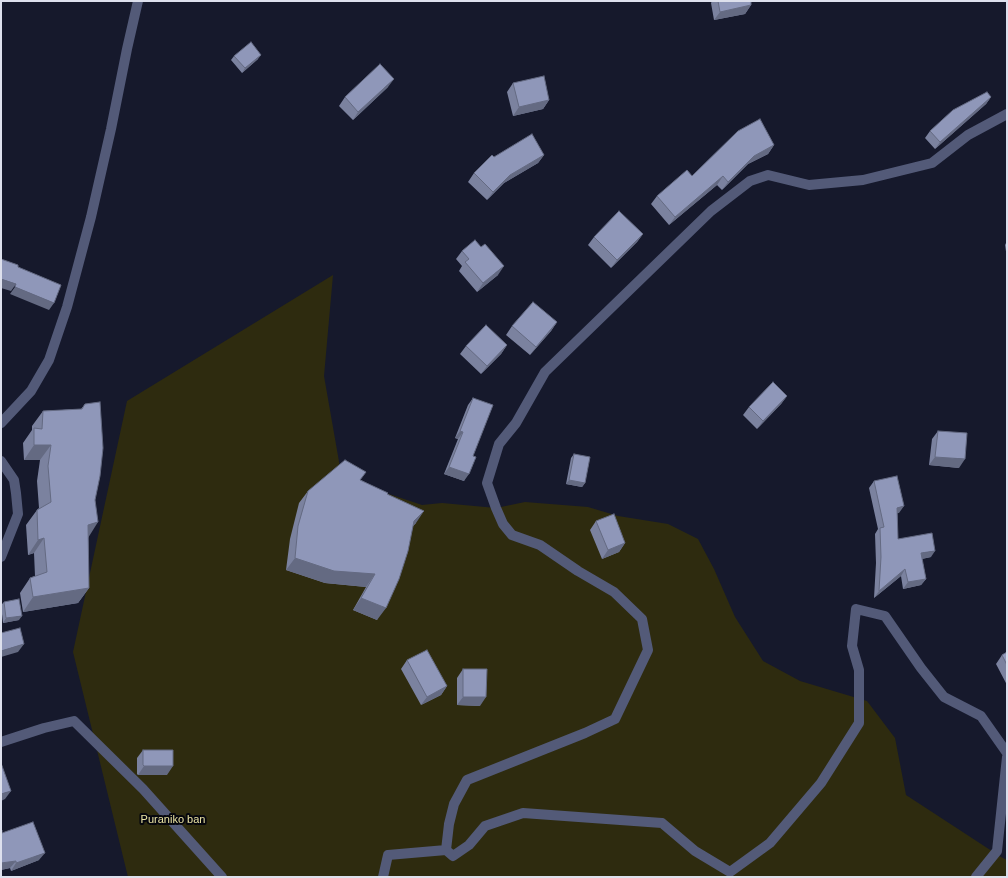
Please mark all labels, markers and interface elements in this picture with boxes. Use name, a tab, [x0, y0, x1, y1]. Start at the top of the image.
park label: Puraniko ban	[141, 813, 205, 827]

